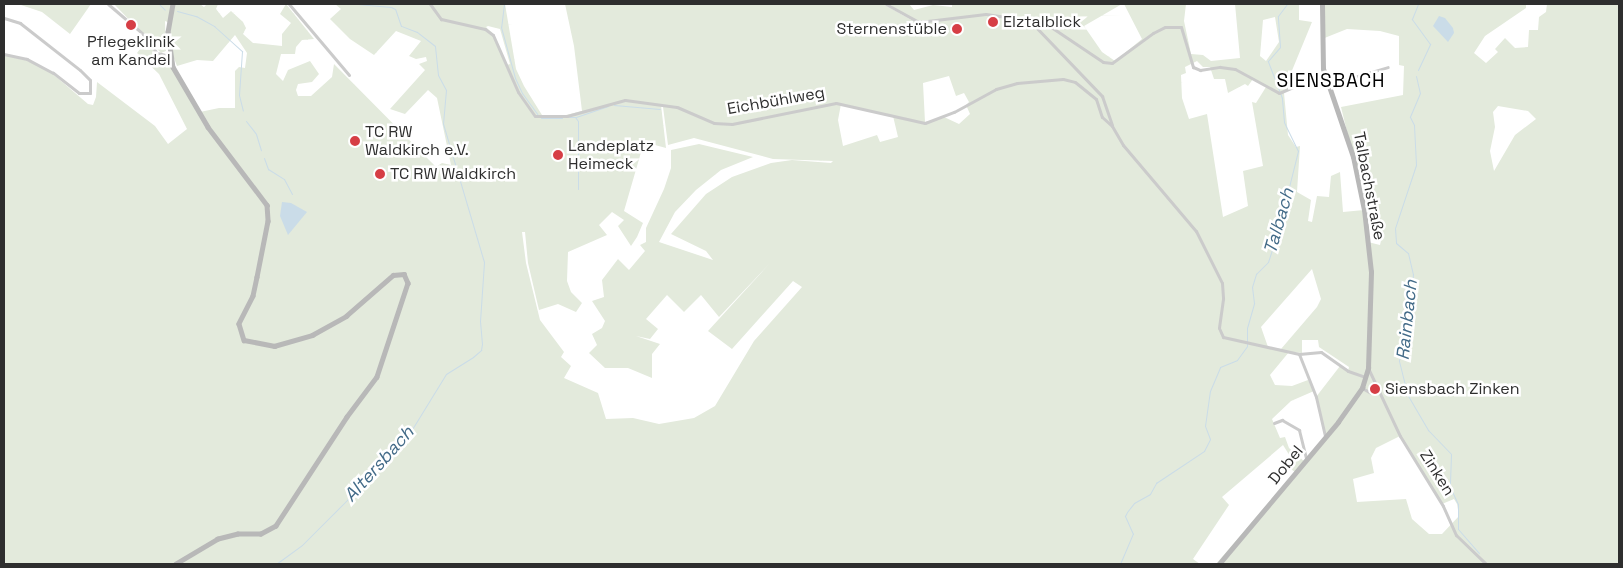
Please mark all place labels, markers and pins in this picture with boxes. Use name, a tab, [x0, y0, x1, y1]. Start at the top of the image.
place label: Elztalblick	[1003, 12, 1081, 32]
marker: Elztalblick	[987, 16, 999, 28]
marker: Pflegeklinik am Kandel	[125, 19, 137, 31]
place label: Sternenstüble	[836, 19, 947, 39]
marker: Sternenstüble	[951, 23, 963, 35]
place label: Pflegeklinik am Kandel	[87, 32, 175, 70]
place label: TC RW Waldkirch e.V.	[365, 122, 469, 160]
marker: TC RW Waldkirch e.V.	[349, 135, 361, 147]
place label: Landeplatz Heimeck	[568, 136, 654, 174]
marker: Landeplatz Heimeck	[552, 149, 564, 161]
place label: TC RW Waldkirch	[390, 164, 516, 184]
marker: TC RW Waldkirch	[374, 168, 386, 180]
place label: Siensbach Zinken	[1385, 379, 1520, 399]
marker: Siensbach Zinken	[1369, 383, 1381, 395]

